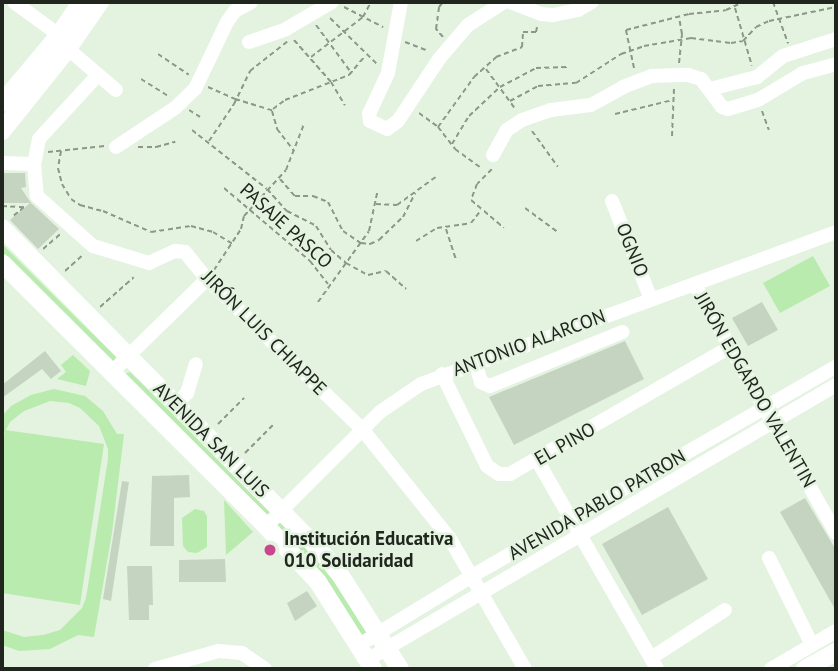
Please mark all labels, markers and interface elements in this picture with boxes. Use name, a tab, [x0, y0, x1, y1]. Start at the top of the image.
street label: PASAJE PASCO	[235, 179, 337, 273]
street label: OGNIO	[611, 220, 653, 280]
street label: JIRÓN LUIS CHIAPPE	[197, 266, 331, 400]
street label: JIRÓN EDGARDO VALENTIN	[690, 288, 820, 492]
street label: ANTONIO ALARCON	[449, 305, 609, 381]
street label: AVENIDA SAN LUIS	[148, 377, 274, 503]
street label: EL PINO	[530, 417, 600, 471]
street label: AVENIDA PABLO PATRON	[504, 445, 690, 565]
place label: Institución Educativa 010 Solidaridad	[284, 528, 453, 572]
marker: Institución Educativa 010 Solidaridad	[262, 542, 278, 558]

